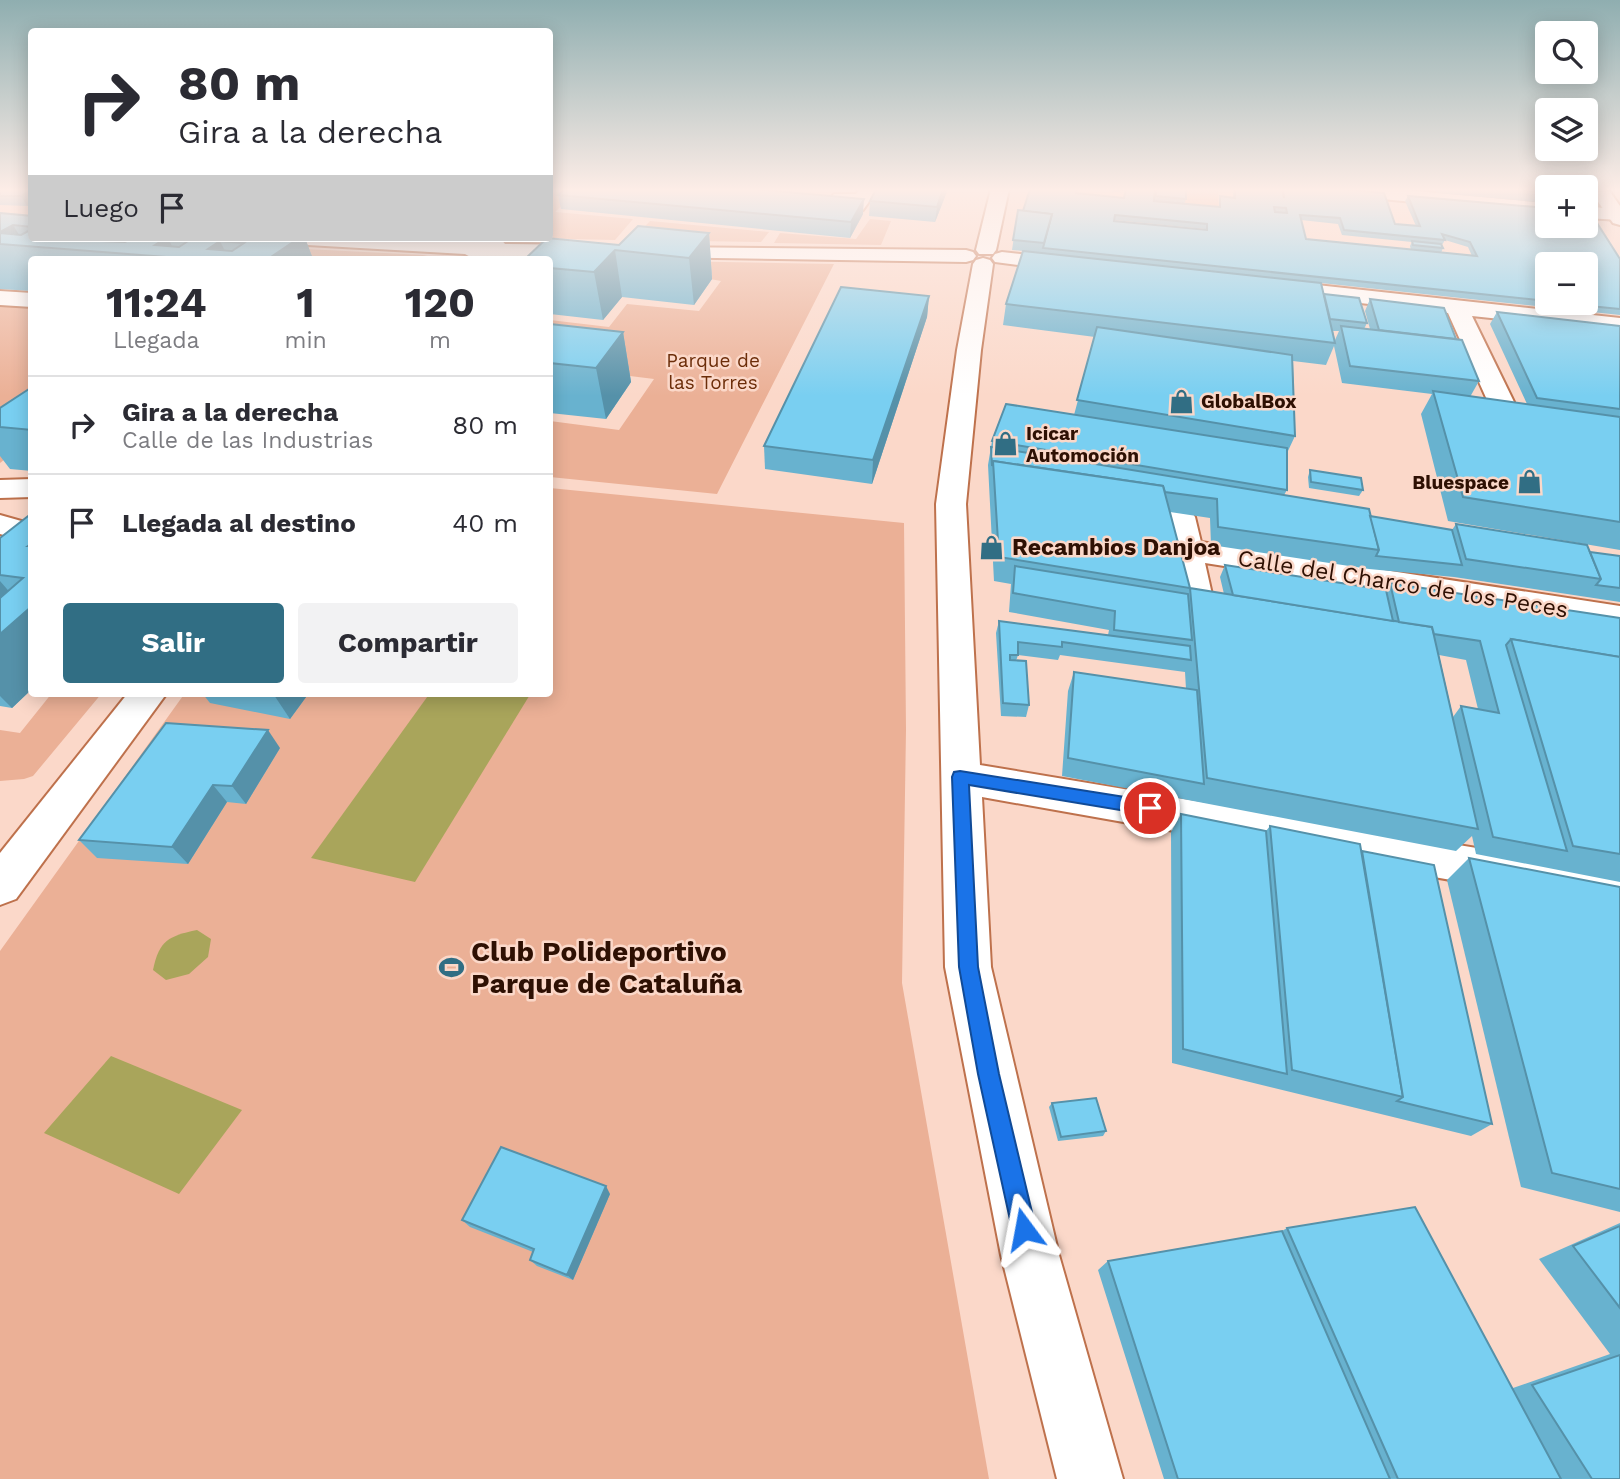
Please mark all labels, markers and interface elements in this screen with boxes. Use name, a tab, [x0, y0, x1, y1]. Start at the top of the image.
map controls	[1535, 21, 1598, 315]
button: search	[1535, 21, 1598, 84]
text: 80 m	[178, 54, 300, 112]
icon: right	[63, 56, 154, 147]
button: layers	[1535, 98, 1598, 161]
text: Gira a la derecha	[178, 113, 442, 151]
button: +	[1535, 175, 1598, 238]
icon: arrive	[153, 189, 191, 227]
text: Luego	[63, 193, 139, 223]
button: −	[1535, 252, 1598, 315]
text: 11:24	[106, 278, 207, 327]
text: 1	[297, 278, 315, 327]
text: 120	[405, 278, 475, 327]
text: Llegada	[113, 327, 200, 354]
text: min	[285, 327, 327, 354]
text: m	[429, 327, 451, 354]
park label: Parque de las Torres	[666, 349, 760, 394]
shop icon: GlobalBox	[1167, 387, 1195, 415]
place label: GlobalBox	[1201, 390, 1297, 413]
text: Gira a la derecha	[122, 397, 338, 427]
icon: right	[63, 406, 101, 444]
text: 80 m	[452, 410, 518, 440]
place label: Icicar Automoción	[1026, 422, 1139, 467]
text: Calle de las Industrias	[122, 427, 373, 454]
shop icon: Icicar Automoción	[992, 430, 1020, 458]
shop icon: Bluespace	[1515, 468, 1543, 496]
place label: Bluespace	[1412, 471, 1509, 494]
icon: arrive	[63, 504, 101, 542]
text: Llegada al destino	[122, 508, 356, 538]
text: 40 m	[452, 508, 518, 538]
shop icon: Recambios Danjoa	[978, 533, 1006, 561]
place label: Recambios Danjoa	[1012, 534, 1221, 561]
street label: Calle del Charco de los Peces	[1236, 545, 1570, 623]
button: Salir	[63, 603, 284, 683]
button: Compartir	[298, 603, 518, 683]
pin	[1120, 778, 1180, 838]
icon: arrive	[1131, 789, 1169, 827]
place label: Club Polideportivo Parque de Cataluña	[471, 935, 743, 1000]
sports icon: Club Polideportivo Parque de Cataluña	[437, 953, 465, 981]
position arrow	[987, 1192, 1061, 1266]

